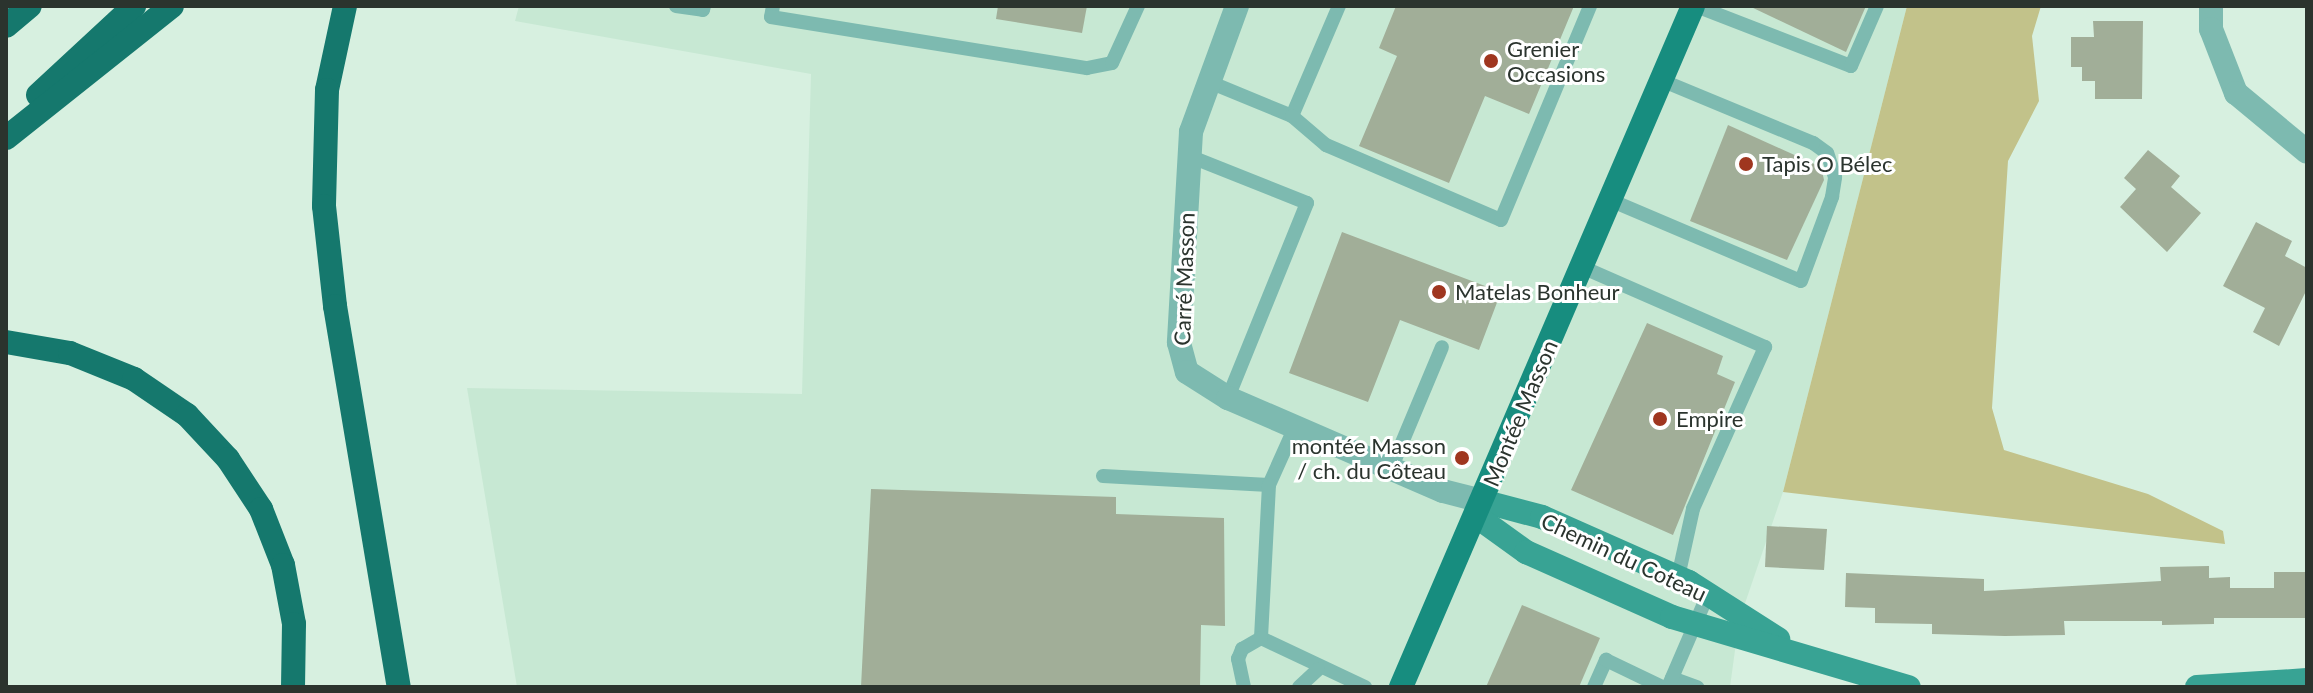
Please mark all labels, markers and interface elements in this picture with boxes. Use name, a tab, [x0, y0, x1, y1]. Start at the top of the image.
place label: Grenier Occasions	[1507, 35, 1605, 86]
marker: Grenier Occasions	[1482, 52, 1500, 70]
place label: Tapis O Bélec	[1762, 151, 1892, 177]
marker: Tapis O Bélec	[1737, 155, 1755, 173]
street label: Carré Masson	[1168, 212, 1200, 346]
place label: Matelas Bonheur	[1455, 279, 1620, 305]
marker: Matelas Bonheur	[1430, 283, 1448, 301]
street label: Montée Masson	[1477, 336, 1563, 490]
place label: Empire	[1676, 406, 1743, 432]
marker: Empire	[1651, 410, 1669, 428]
place label: montée Masson / ch. du Côteau	[1292, 432, 1446, 484]
marker: montée Masson / ch. du Côteau	[1453, 449, 1471, 467]
street label: Chemin du Coteau	[1537, 507, 1711, 607]

